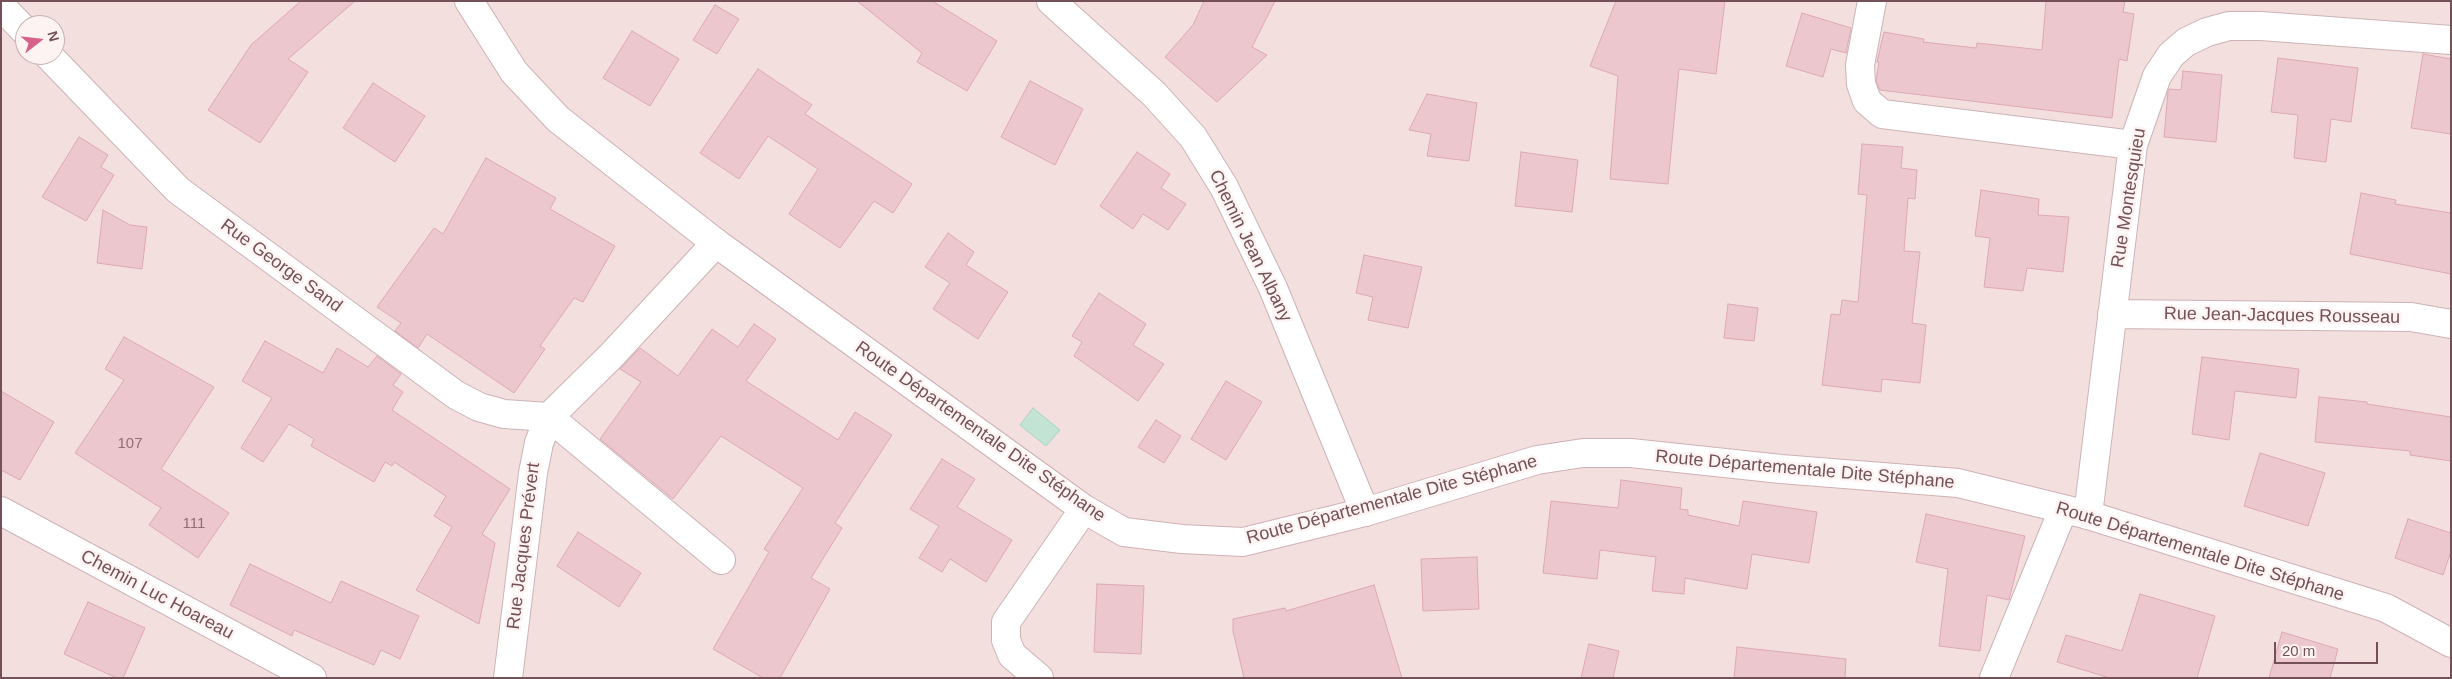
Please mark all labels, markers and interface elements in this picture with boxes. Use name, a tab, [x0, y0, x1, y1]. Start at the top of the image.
north arrow	[15, 15, 65, 65]
text: N	[44, 29, 63, 43]
street label: Rue Montesquieu	[2107, 127, 2151, 269]
street label: Chemin Jean Albany	[1204, 167, 1296, 325]
street label: Rue George Sand	[216, 215, 346, 317]
street label: Rue Jean-Jacques Rousseau	[2164, 303, 2400, 329]
street label: Route Départementale Dite Stéphane	[851, 337, 1109, 527]
house number: 107	[117, 435, 143, 453]
street label: Route Départementale Dite Stéphane	[1655, 446, 1955, 494]
street label: Route Départementale Dite Stéphane	[1244, 451, 1540, 549]
street label: Rue Jacques Prévert	[503, 461, 545, 631]
street label: Route Départementale Dite Stéphane	[2053, 498, 2347, 606]
house number: 111	[183, 515, 205, 533]
street label: Chemin Luc Hoareau	[77, 546, 237, 644]
scale bar	[2277, 632, 2381, 664]
text: 20 m	[2282, 642, 2315, 659]

